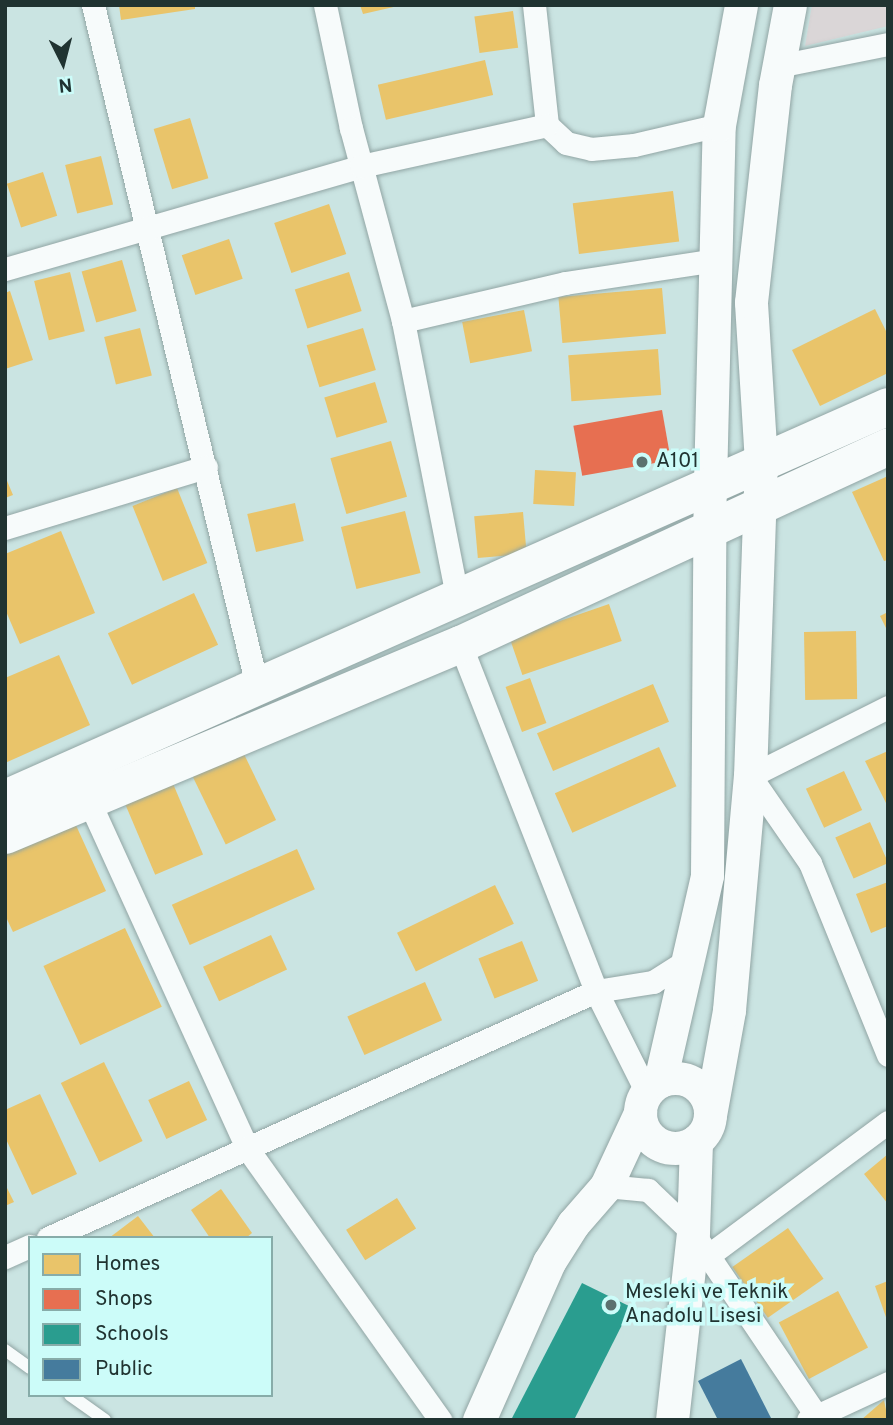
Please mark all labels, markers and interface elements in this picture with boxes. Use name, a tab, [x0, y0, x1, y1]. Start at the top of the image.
north arrow	[28, 28, 98, 98]
text: N	[57, 71, 73, 97]
place label: A101	[656, 449, 699, 475]
marker: A101	[634, 454, 650, 470]
legend	[28, 1236, 273, 1397]
text: Homes	[95, 1251, 160, 1278]
place label: Mesleki ve Teknik Anadolu Lisesi	[625, 1280, 789, 1330]
text: Shops	[95, 1286, 153, 1313]
marker: Mesleki ve Teknik Anadolu Lisesi	[603, 1297, 619, 1313]
text: Schools	[95, 1321, 169, 1348]
text: Public	[95, 1356, 153, 1383]

